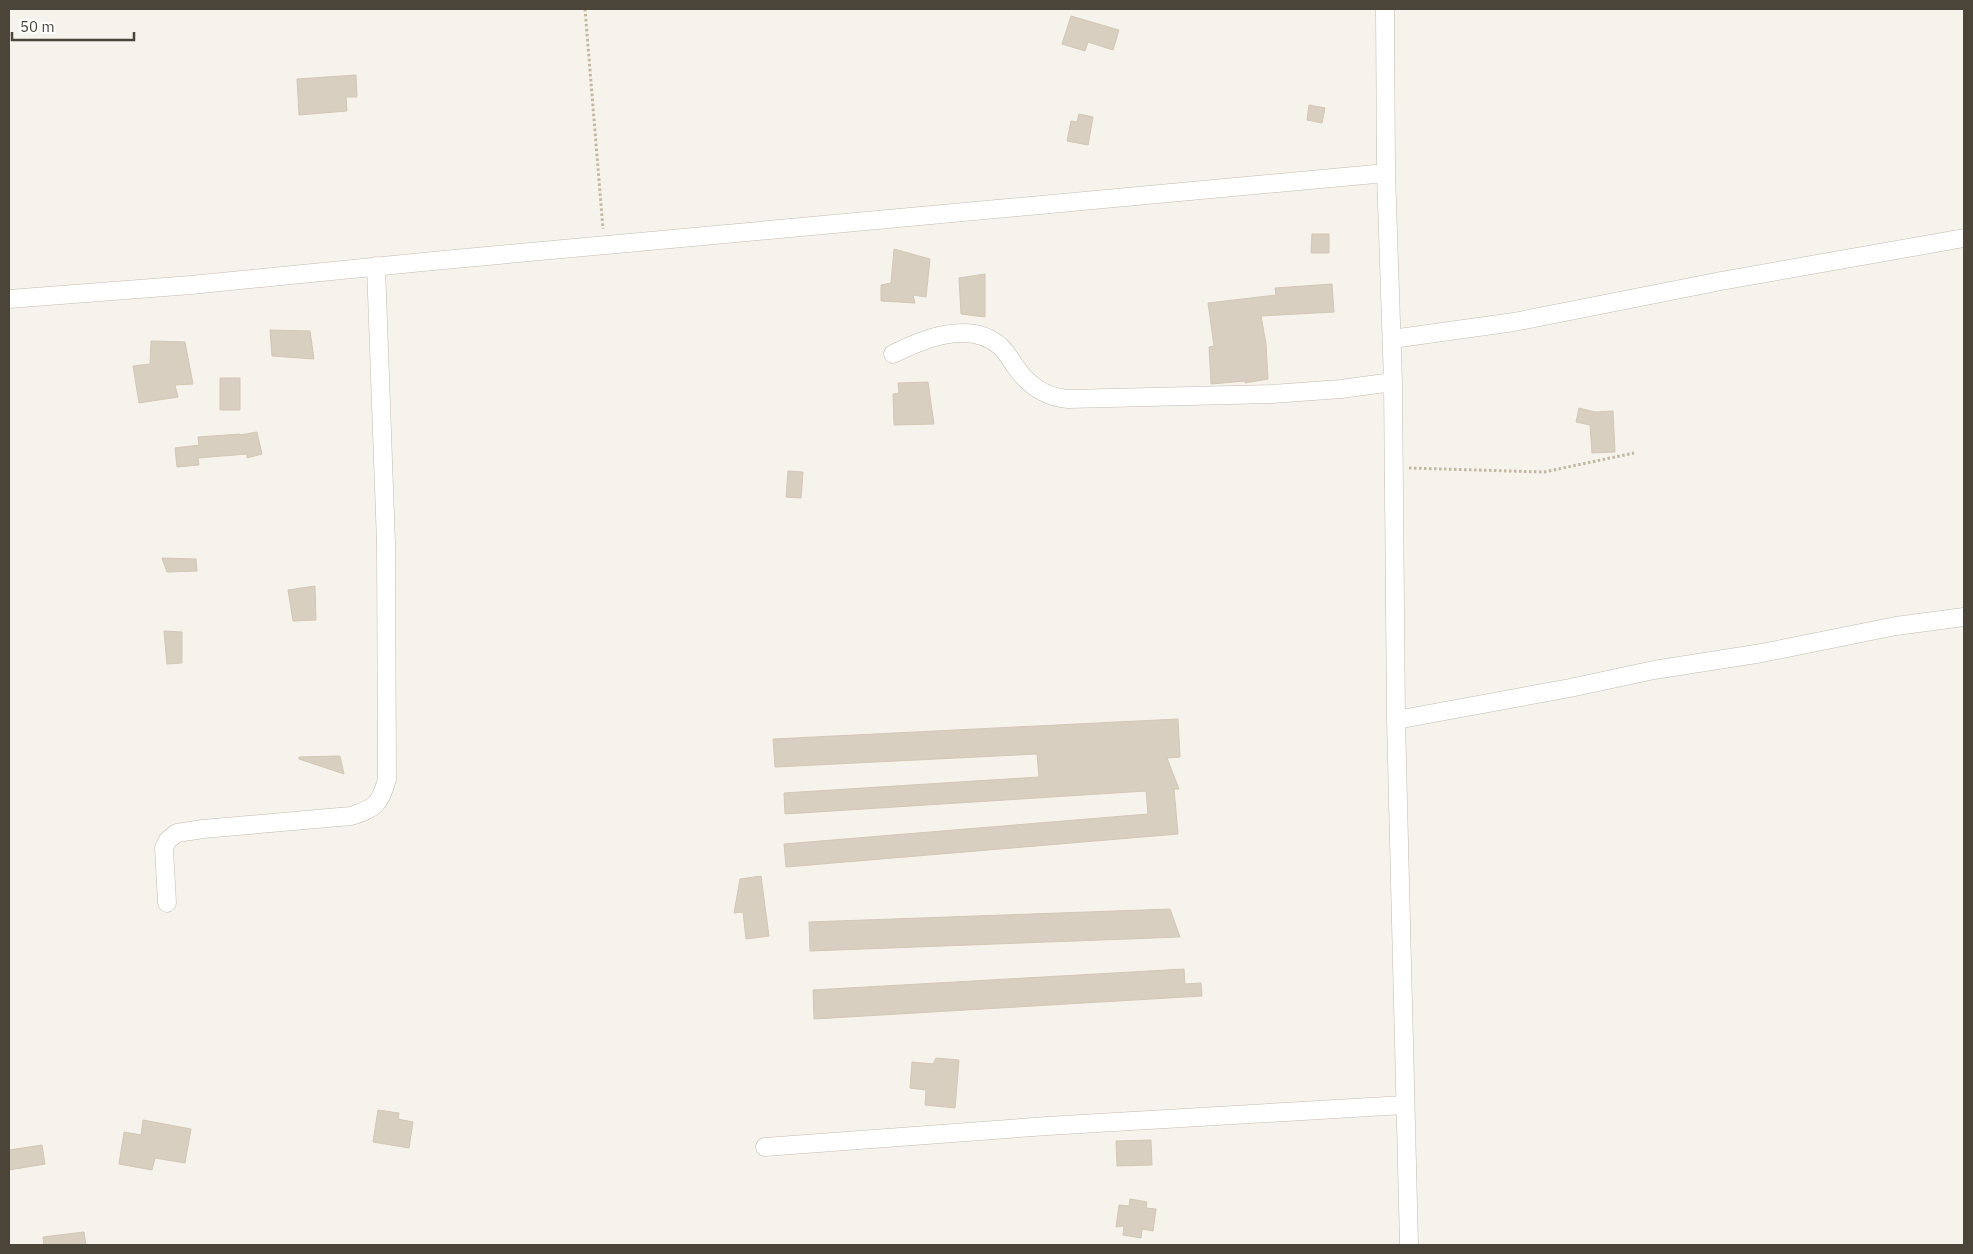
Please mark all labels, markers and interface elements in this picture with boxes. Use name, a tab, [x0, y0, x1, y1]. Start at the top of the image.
scale bar	[12, 10, 135, 42]
text: 50 m	[20, 17, 55, 36]

